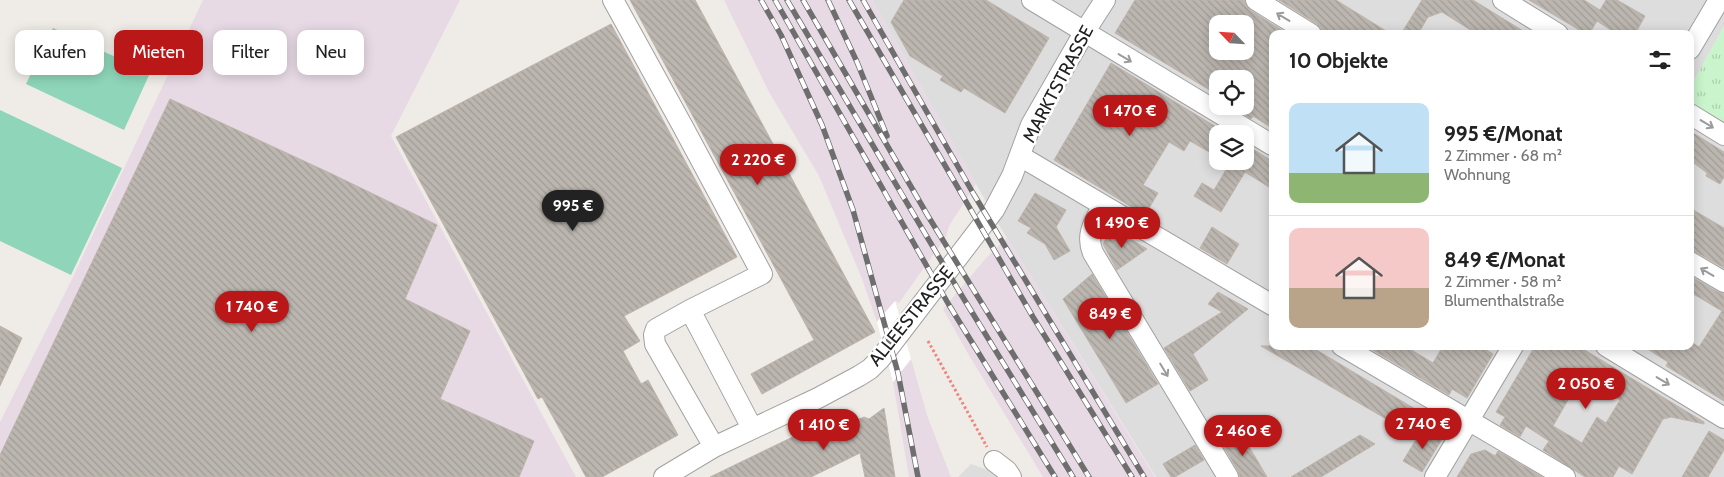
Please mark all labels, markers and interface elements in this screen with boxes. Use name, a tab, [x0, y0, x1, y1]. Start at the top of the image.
one-way arrow	[1277, 11, 1291, 21]
north arrow	[1209, 15, 1254, 60]
map controls	[1209, 15, 1254, 170]
street label: MARKTSTRASSE	[1018, 22, 1098, 146]
chip: Kaufen	[15, 30, 104, 75]
chip: Mieten	[114, 30, 203, 75]
chip: Filter	[213, 30, 287, 75]
chip: Neu	[297, 30, 364, 75]
icon: filters	[1646, 46, 1674, 74]
text: 10 Objekte	[1289, 48, 1388, 73]
one-way arrow	[1118, 53, 1132, 63]
button: locate	[1209, 70, 1254, 115]
pin: 1 470 €	[1084, 94, 1176, 137]
text: 1 470 €	[1104, 101, 1156, 120]
one-way arrow	[1700, 119, 1714, 130]
text: 995 €/Monat	[1444, 121, 1562, 146]
icon: home	[1329, 123, 1389, 183]
button: layers	[1209, 125, 1254, 170]
pin: 2 220 €	[712, 144, 804, 186]
text: 2 Zimmer · 68 m²	[1444, 146, 1562, 165]
text: 2 220 €	[731, 150, 785, 169]
text: Wohnung	[1444, 165, 1510, 184]
pin: 995 €	[538, 190, 608, 232]
text: 995 €	[553, 196, 593, 215]
pin: 1 490 €	[1076, 206, 1168, 249]
text: 1 490 €	[1095, 213, 1149, 232]
text: 849 €/Monat	[1444, 247, 1565, 272]
icon: home	[1329, 248, 1389, 308]
street label: ALLEESTRASSE	[864, 262, 958, 370]
one-way arrow	[1700, 267, 1715, 277]
text: 2 Zimmer · 58 m²	[1444, 272, 1562, 291]
pin: 1 740 €	[206, 290, 298, 333]
text: Blumenthalstraße	[1444, 291, 1564, 310]
text: 1 740 €	[226, 297, 278, 316]
pin: 849 €	[1075, 298, 1145, 340]
text: 849 €	[1089, 304, 1131, 323]
one-way arrow	[1159, 362, 1169, 376]
pin: 2 050 €	[1540, 368, 1632, 410]
text: 2 050 €	[1557, 374, 1615, 393]
one-way arrow	[1655, 376, 1669, 386]
pin: 1 410 €	[778, 408, 870, 451]
pin: 2 740 €	[1377, 408, 1469, 450]
pin: 2 460 €	[1197, 414, 1289, 457]
text: 2 740 €	[1396, 414, 1450, 433]
text: 1 410 €	[799, 415, 849, 434]
text: 2 460 €	[1215, 421, 1271, 440]

